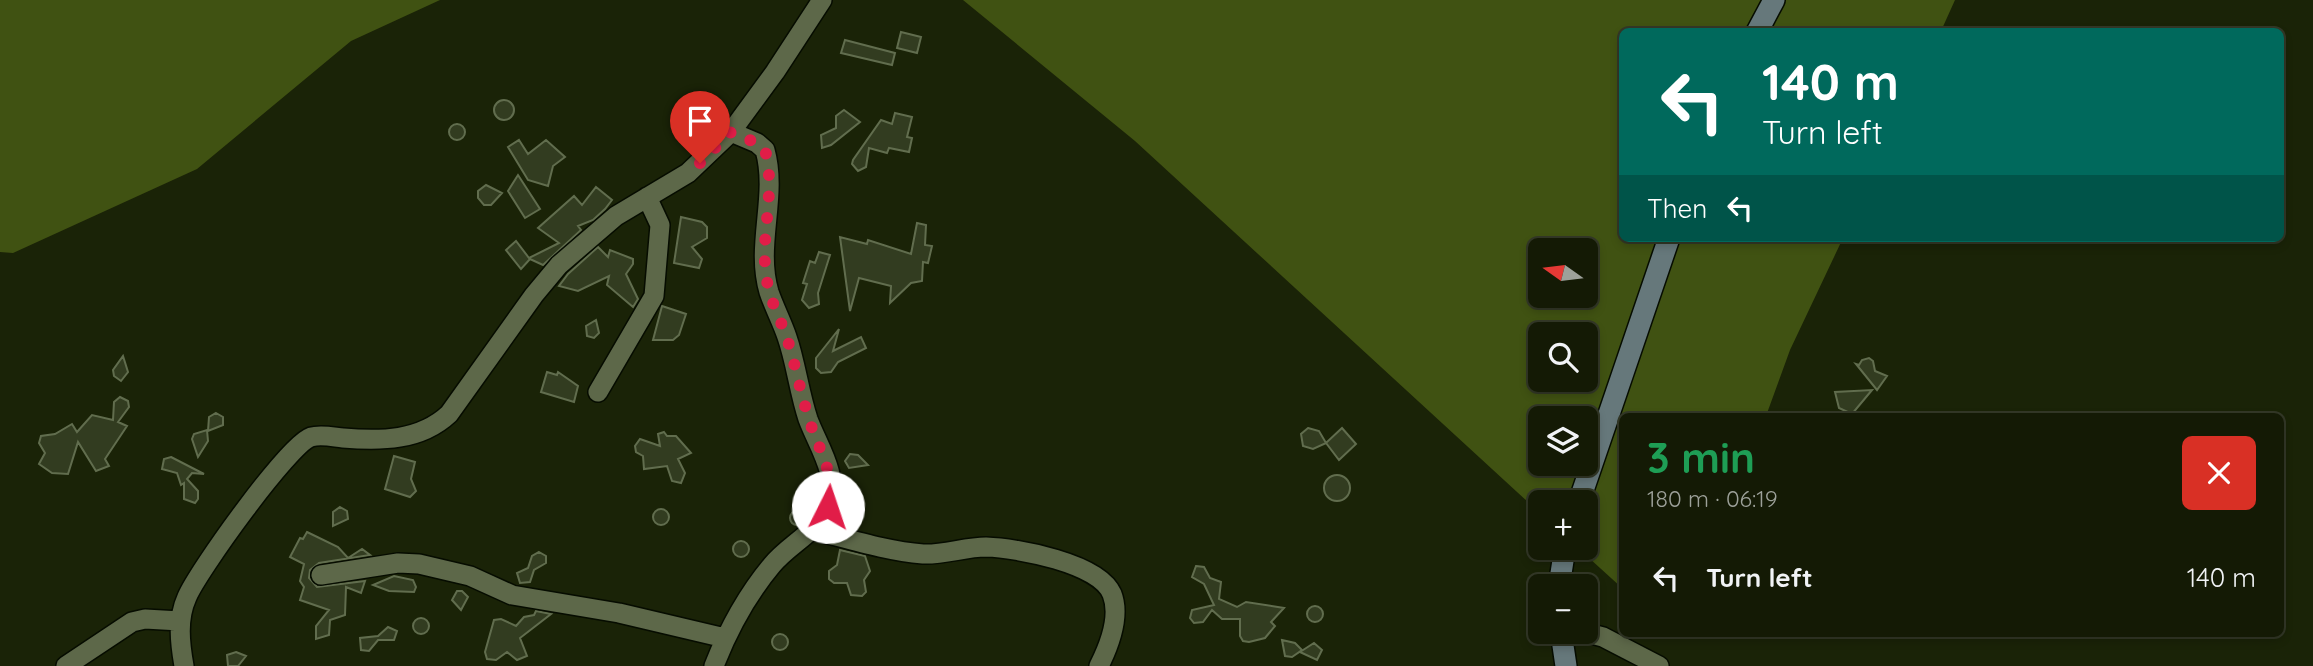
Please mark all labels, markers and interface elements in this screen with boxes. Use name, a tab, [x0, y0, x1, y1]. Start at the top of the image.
text: 140 m	[1762, 51, 1899, 112]
icon: left	[1647, 56, 1738, 147]
pin	[670, 91, 730, 163]
icon: arrive	[681, 102, 719, 140]
text: Turn left	[1762, 112, 1883, 152]
icon: left	[1721, 189, 1759, 227]
text: Then	[1647, 192, 1707, 225]
north arrow	[1528, 238, 1598, 308]
map controls	[1528, 238, 1598, 644]
button: search	[1528, 322, 1598, 392]
button: layers	[1528, 406, 1598, 476]
text: 3 min	[1647, 431, 1755, 484]
button: close	[2182, 436, 2256, 510]
position arrow	[791, 470, 865, 544]
text: 180 m · 06:19	[1647, 484, 1778, 513]
button: +	[1528, 490, 1598, 560]
icon: left	[1647, 559, 1685, 597]
text: Turn left	[1706, 561, 1813, 594]
text: 140 m	[2187, 561, 2256, 594]
button: −	[1528, 574, 1598, 644]

